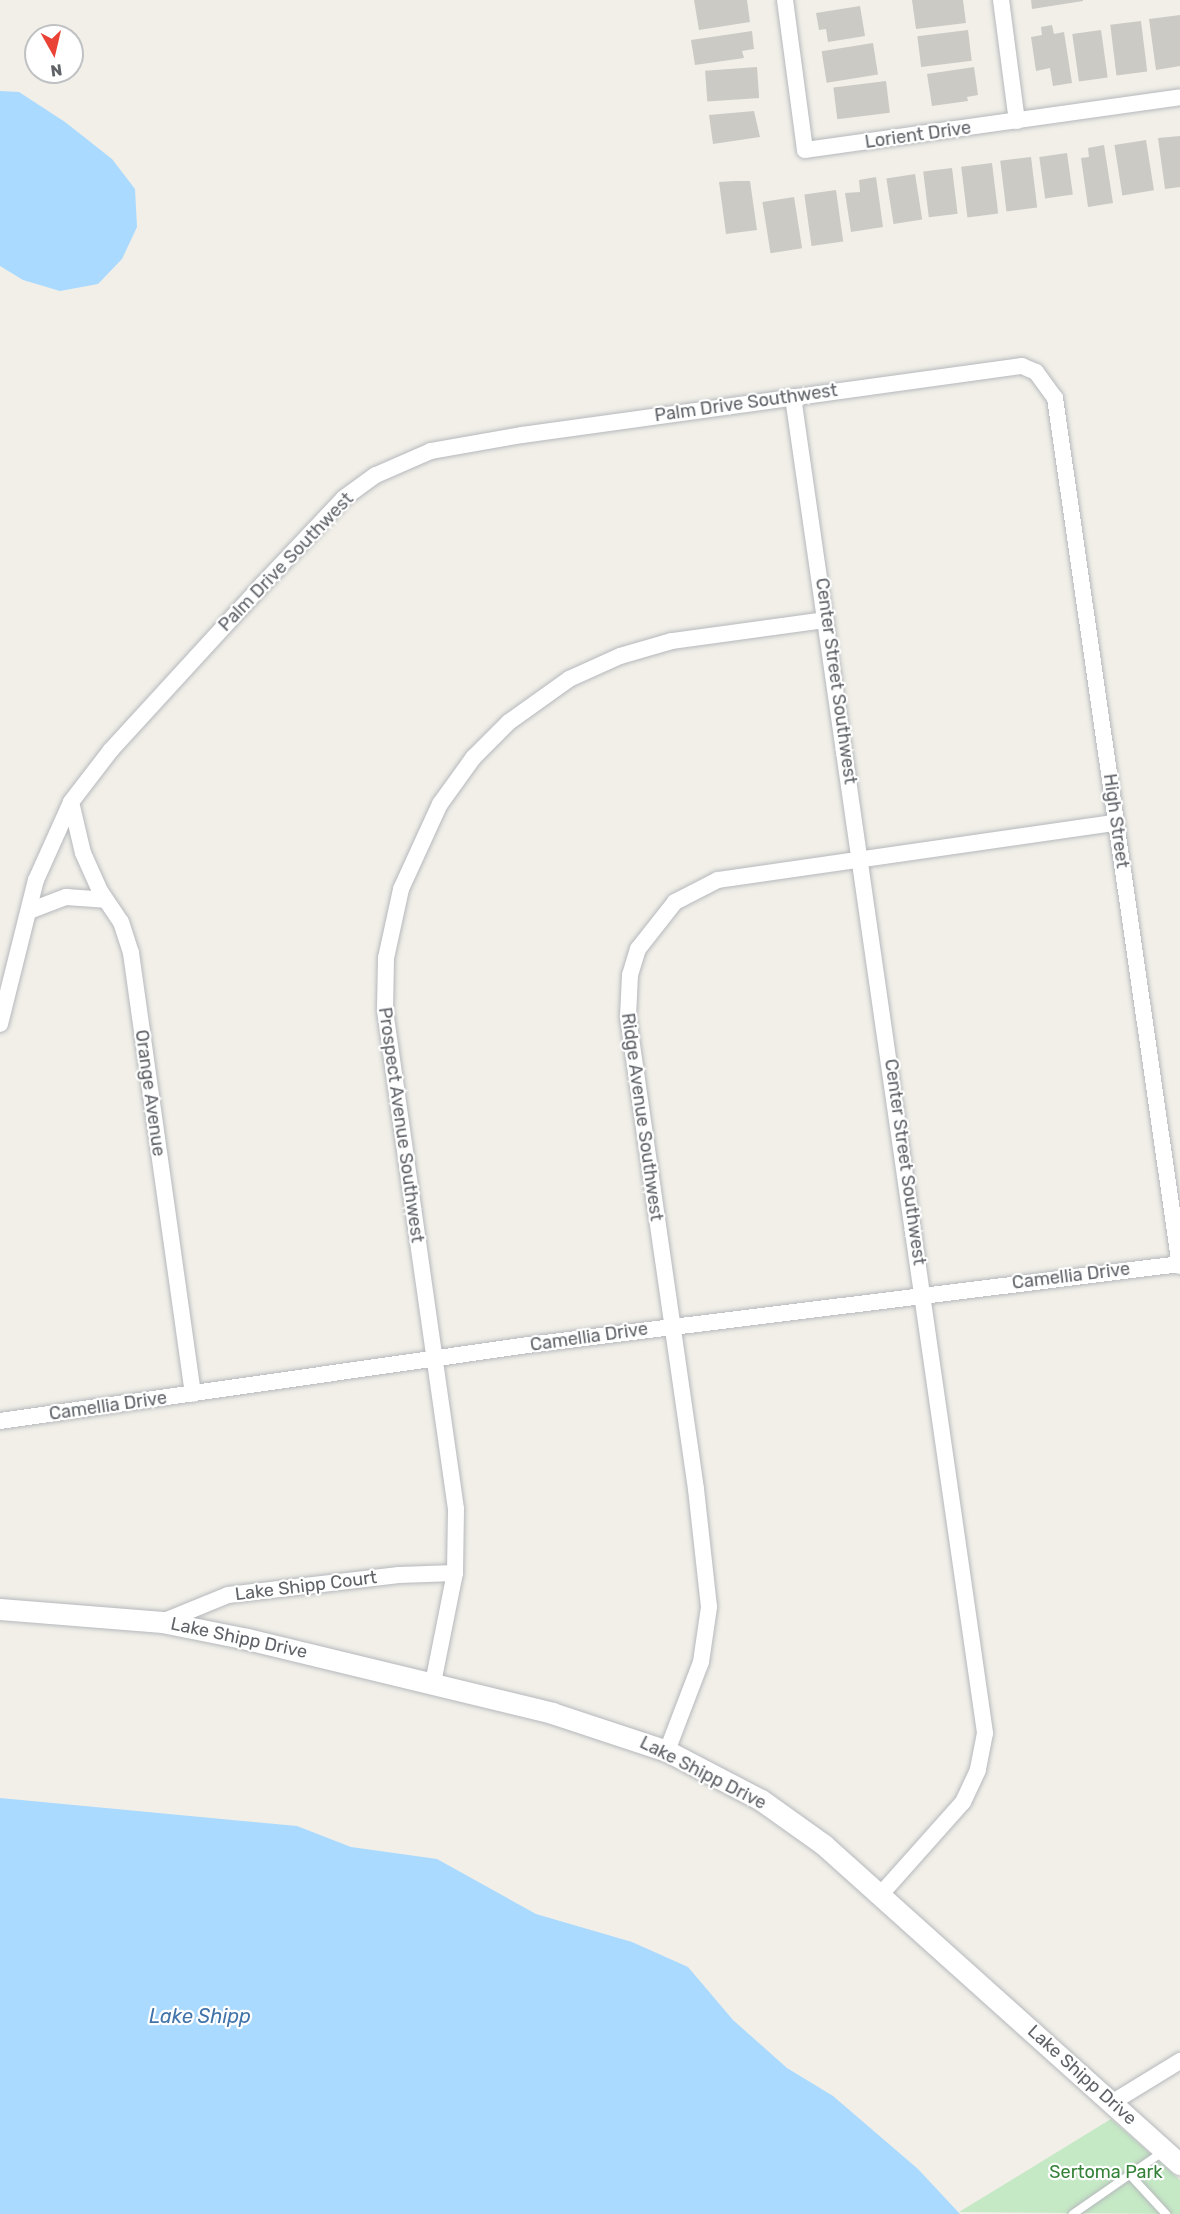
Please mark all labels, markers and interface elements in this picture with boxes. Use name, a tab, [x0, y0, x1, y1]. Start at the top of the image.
north arrow	[24, 24, 84, 84]
text: N	[49, 60, 63, 81]
street label: Lorient Drive	[863, 117, 973, 153]
street label: Palm Drive Southwest	[653, 379, 839, 427]
street label: Palm Drive Southwest	[214, 488, 358, 636]
street label: Center Street Southwest	[811, 576, 861, 786]
street label: High Street	[1099, 772, 1133, 870]
street label: Prospect Avenue Southwest	[374, 1006, 428, 1244]
street label: Ridge Avenue Southwest	[617, 1011, 667, 1223]
street label: Orange Avenue	[130, 1028, 170, 1158]
street label: Center Street Southwest	[880, 1057, 930, 1267]
street label: Camellia Drive	[1011, 1258, 1131, 1294]
street label: Camellia Drive	[529, 1318, 649, 1356]
street label: Camellia Drive	[48, 1387, 168, 1425]
street label: Lake Shipp Court	[234, 1567, 378, 1605]
street label: Lake Shipp Drive	[169, 1613, 309, 1663]
street label: Lake Shipp Drive	[636, 1732, 770, 1814]
water label: Lake Shipp	[149, 2004, 251, 2028]
street label: Lake Shipp Drive	[1023, 2020, 1141, 2130]
park label: Sertoma Park	[1049, 2161, 1163, 2183]

